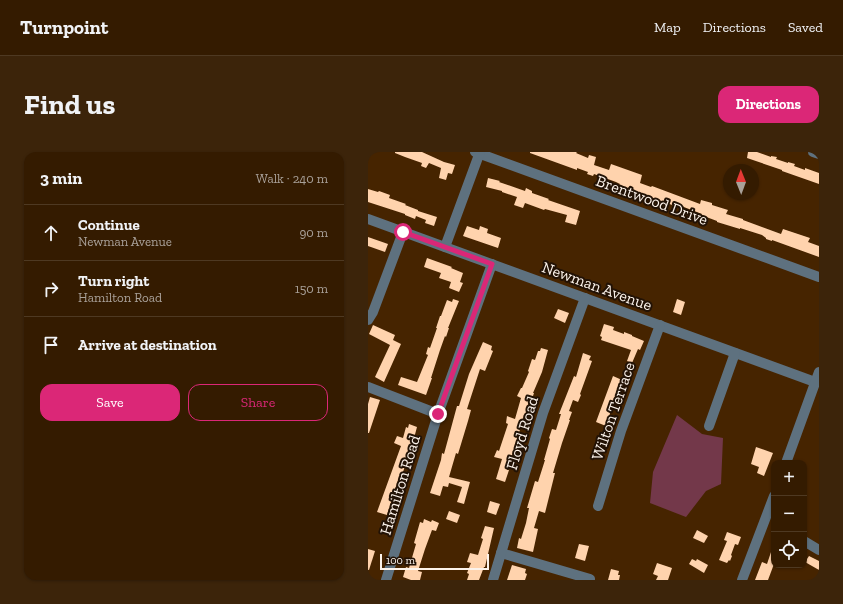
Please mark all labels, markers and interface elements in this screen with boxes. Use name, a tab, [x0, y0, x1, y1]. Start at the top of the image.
text: Turnpoint	[20, 16, 108, 39]
text: Map	[654, 19, 681, 36]
text: Directions	[703, 19, 766, 36]
text: Saved	[788, 19, 823, 36]
button: Directions	[718, 86, 819, 123]
text: Find us	[24, 88, 115, 121]
north arrow	[723, 164, 759, 200]
text: 3 min	[40, 168, 82, 188]
text: Walk · 240 m	[256, 171, 328, 186]
street label: Brentwood Drive	[593, 171, 711, 229]
text: Continue	[78, 216, 140, 234]
icon: ahead	[40, 222, 62, 244]
route start	[394, 223, 412, 241]
text: 90 m	[299, 225, 328, 240]
text: Newman Avenue	[78, 234, 172, 249]
street label: Newman Avenue	[539, 257, 655, 315]
text: Turn right	[78, 272, 149, 290]
icon: right	[40, 278, 62, 300]
text: 150 m	[295, 281, 328, 296]
text: Hamilton Road	[78, 290, 162, 305]
icon: arrive	[40, 334, 62, 356]
text: Arrive at destination	[78, 336, 217, 354]
street label: Wilton Terrace	[587, 359, 639, 463]
button: Save	[40, 384, 180, 421]
button: Share	[188, 384, 328, 421]
street label: Floyd Road	[502, 394, 542, 472]
route end	[429, 405, 447, 423]
street label: Hamilton Road	[376, 433, 424, 537]
map controls	[771, 460, 807, 568]
button: +	[771, 460, 807, 496]
button: −	[771, 496, 807, 532]
button: locate	[771, 532, 807, 568]
scale bar	[380, 552, 489, 571]
text: 100 m	[386, 554, 415, 567]

